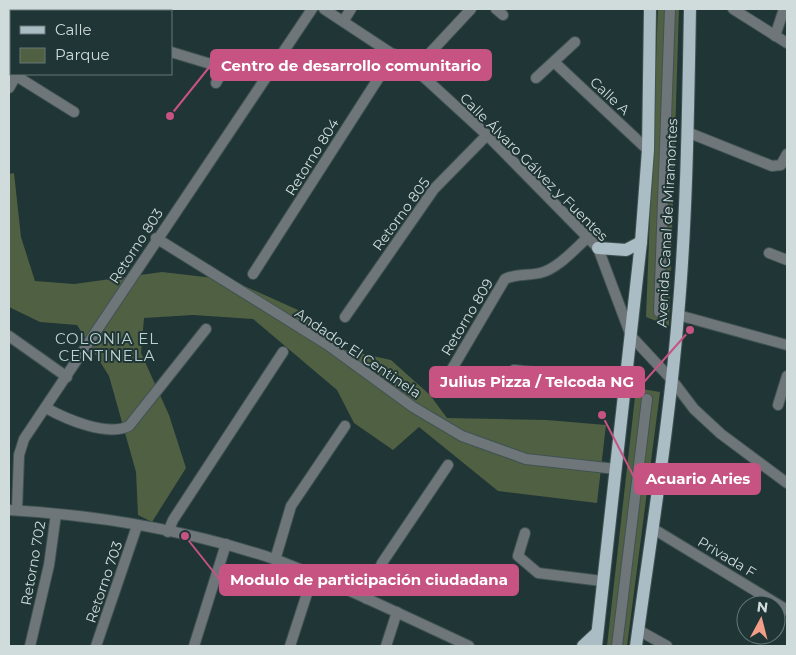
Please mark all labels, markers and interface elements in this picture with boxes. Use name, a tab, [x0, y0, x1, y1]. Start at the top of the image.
legend	[10, 10, 172, 75]
text: Calle	[55, 20, 92, 39]
text: Parque	[55, 45, 110, 64]
callout: Centro de desarrollo comunitario	[211, 50, 491, 80]
text: Centro de desarrollo comunitario	[221, 56, 481, 75]
street label: Calle A	[586, 73, 634, 120]
street label: Calle Álvaro Gálvez y Fuentes	[456, 89, 612, 245]
street label: Retorno 804	[281, 114, 343, 199]
street label: Avenida Canal de Miramontes	[653, 118, 681, 328]
street label: Retorno 805	[368, 174, 434, 254]
street label: Retorno 803	[105, 205, 167, 287]
street label: Retorno 809	[437, 275, 497, 359]
street label: Andador El Centinela	[291, 304, 425, 402]
district label: COLONIA EL CENTINELA	[55, 329, 159, 365]
callout: Julius Pizza / Telcoda NG	[430, 367, 644, 397]
text: Julius Pizza / Telcoda NG	[439, 372, 634, 391]
callout: Acuario Aries	[635, 464, 760, 494]
text: Acuario Aries	[645, 469, 750, 488]
street label: Retorno 702	[17, 519, 49, 607]
street label: Privada F	[695, 533, 760, 581]
street label: Retorno 703	[82, 539, 126, 625]
callout: Modulo de participación ciudadana	[220, 565, 518, 595]
text: Modulo de participación ciudadana	[230, 570, 508, 589]
north arrow	[736, 595, 786, 645]
text: N	[756, 597, 769, 617]

